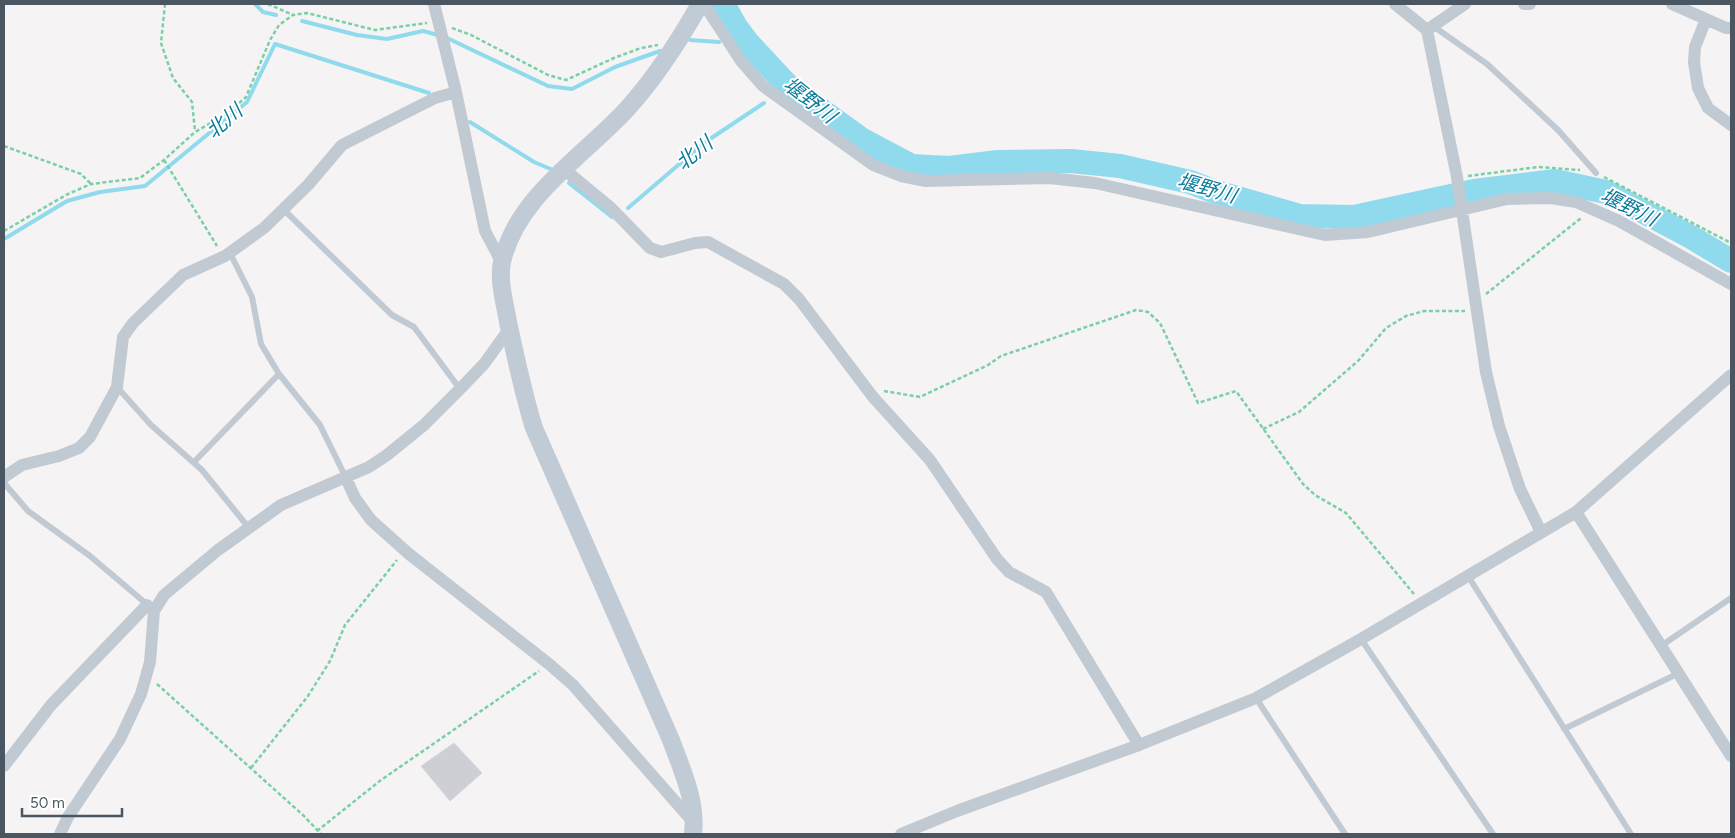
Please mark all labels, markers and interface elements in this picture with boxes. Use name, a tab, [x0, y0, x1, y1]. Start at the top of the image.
water label: 堰野川	[779, 72, 843, 129]
water label: 北川	[201, 98, 249, 143]
water label: 北川	[671, 130, 719, 175]
water label: 堰野川	[1175, 168, 1241, 208]
water label: 堰野川	[1597, 183, 1663, 232]
scale bar	[22, 786, 122, 818]
text: 50 m	[30, 794, 65, 812]

